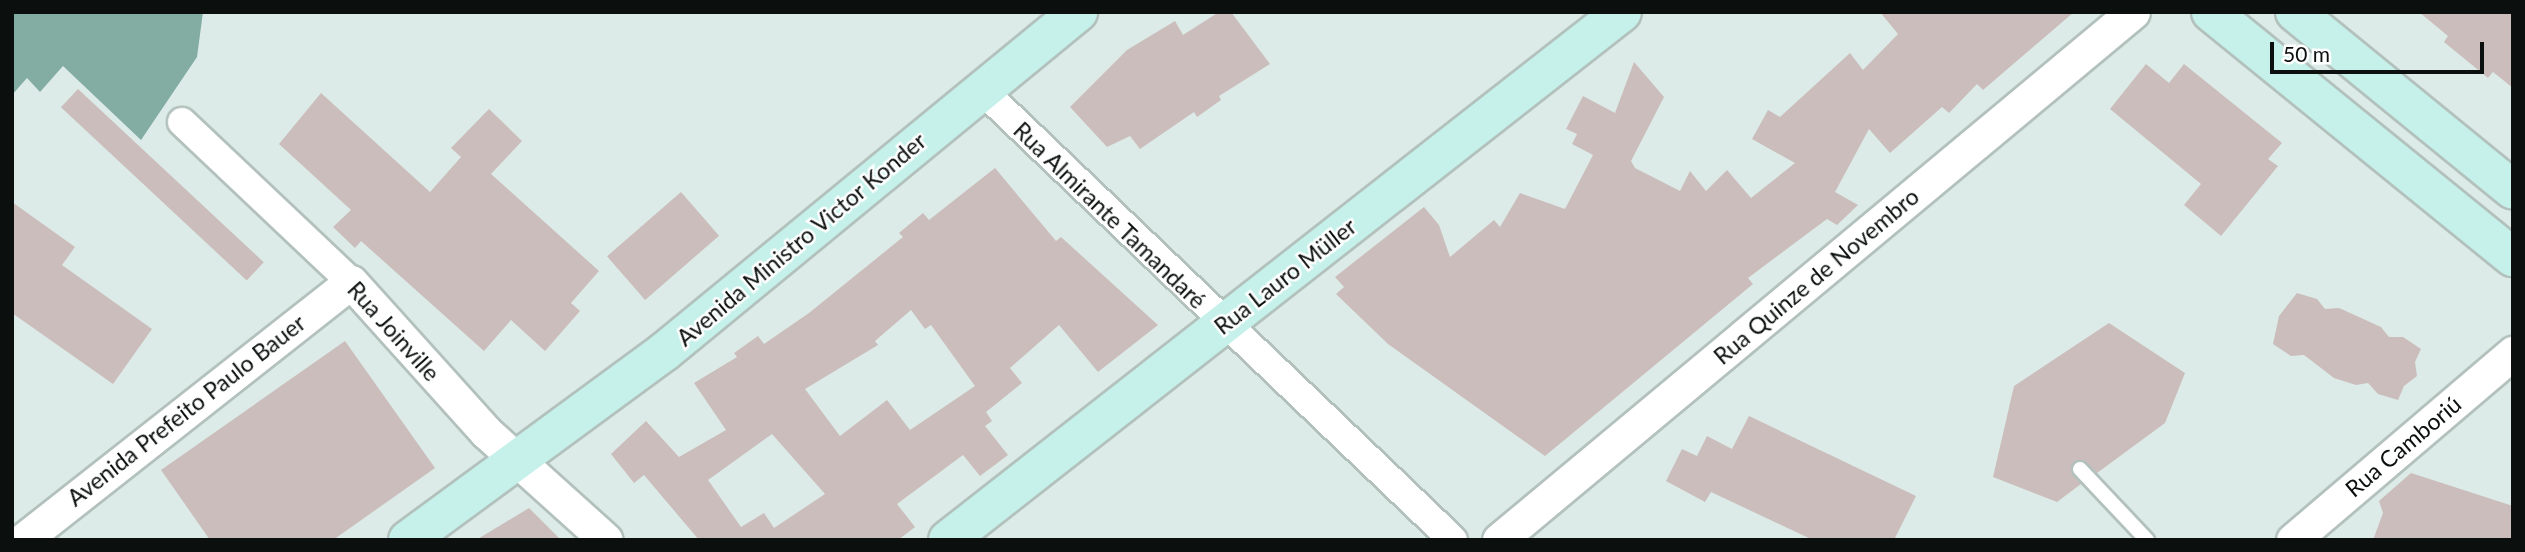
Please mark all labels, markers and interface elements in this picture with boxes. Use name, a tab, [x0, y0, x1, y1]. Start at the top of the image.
scale bar	[2273, 28, 2486, 72]
text: 50 m	[2283, 41, 2330, 66]
street label: Rua Almirante Tamandaré	[1008, 115, 1212, 315]
street label: Avenida Ministro Victor Konder	[670, 126, 932, 352]
street label: Rua Quinze de Novembro	[1708, 182, 1924, 370]
street label: Rua Lauro Müller	[1209, 212, 1361, 340]
street label: Rua Joinville	[342, 275, 446, 387]
street label: Avenida Prefeito Paulo Bauer	[62, 309, 310, 511]
street label: Rua Camboriú	[2340, 390, 2466, 502]

